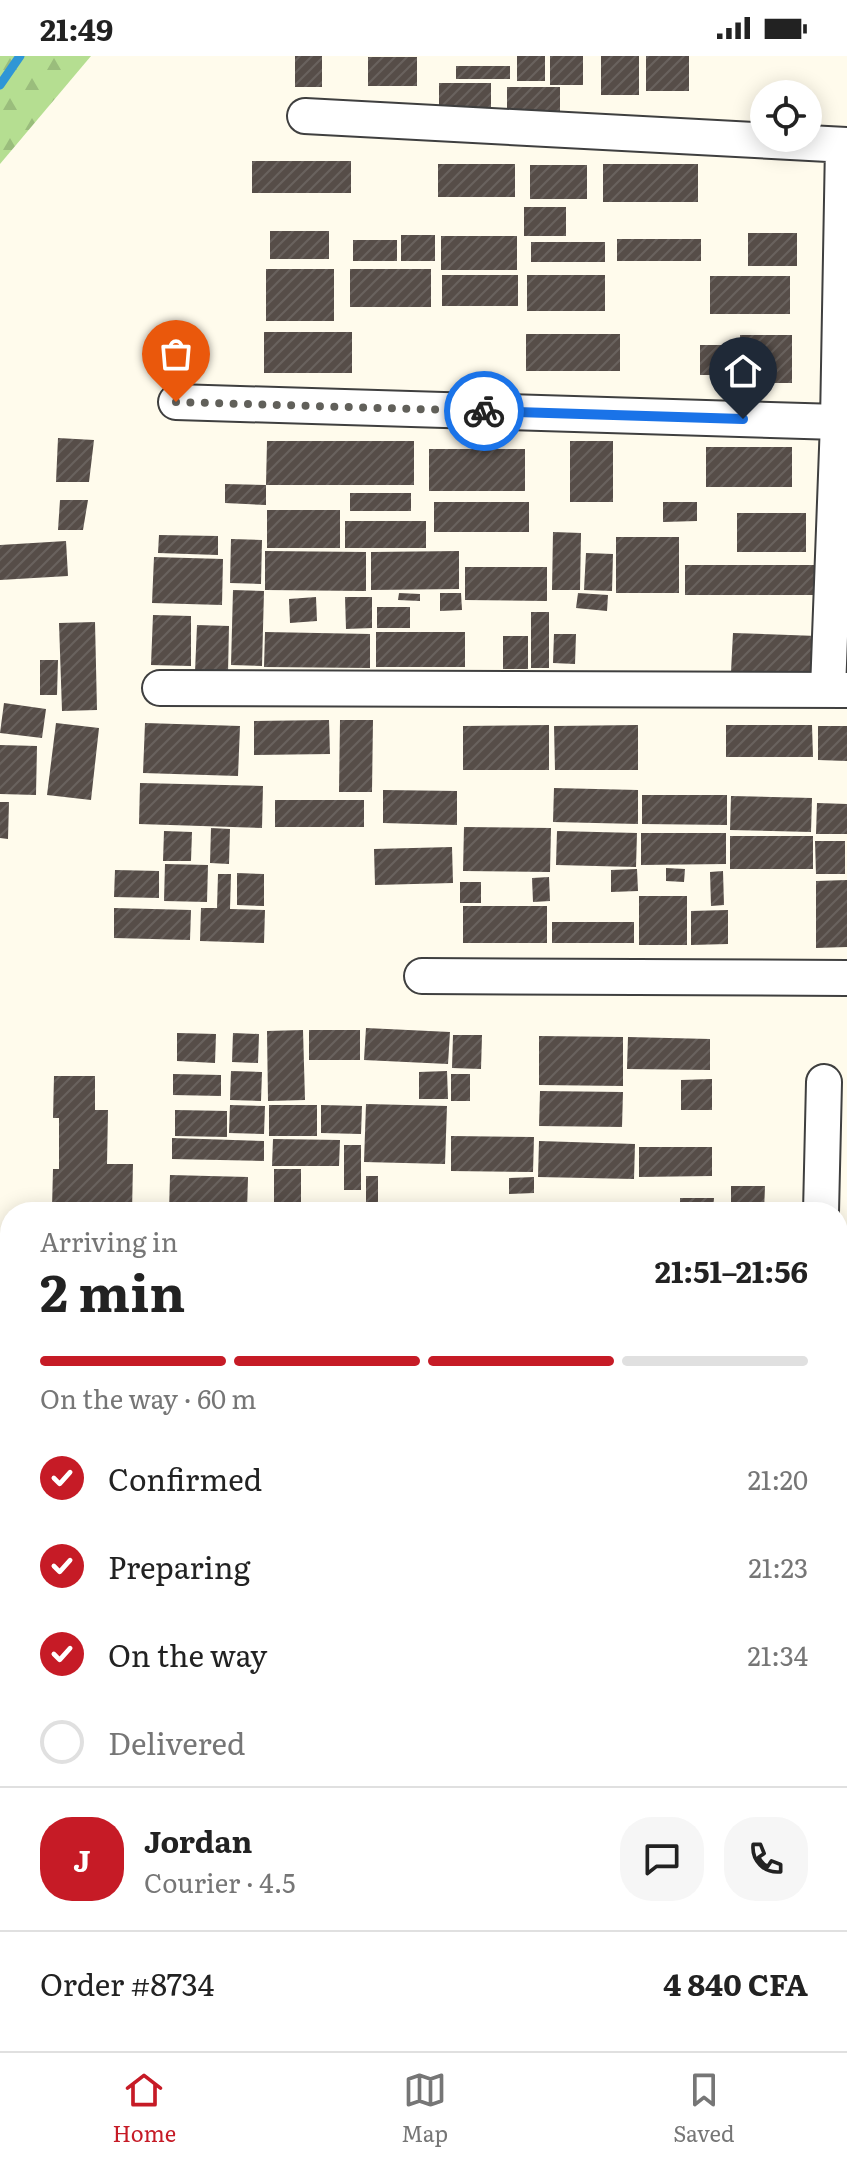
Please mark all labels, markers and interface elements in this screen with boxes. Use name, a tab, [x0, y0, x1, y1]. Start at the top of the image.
text: 21:49	[40, 6, 113, 50]
map controls	[750, 80, 822, 152]
button: locate	[750, 80, 822, 152]
pin	[142, 320, 210, 402]
icon: bag	[154, 332, 198, 376]
pin	[709, 337, 777, 419]
icon: home	[721, 349, 765, 393]
courier	[444, 371, 524, 451]
icon: bike	[462, 389, 506, 433]
text: Arriving in	[40, 1221, 178, 1260]
text: 21:51–21:56	[655, 1248, 808, 1292]
text: 2 min	[40, 1251, 185, 1328]
text: On the way · 60 m	[40, 1378, 257, 1417]
icon: check	[40, 1456, 84, 1500]
text: Confirmed	[108, 1456, 262, 1500]
text: 21:20	[748, 1459, 808, 1498]
icon: check	[40, 1544, 84, 1588]
text: Preparing	[108, 1544, 250, 1588]
text: 21:23	[749, 1547, 808, 1586]
icon: check	[40, 1632, 84, 1676]
text: On the way	[108, 1632, 267, 1676]
text: 21:34	[748, 1635, 808, 1674]
text: Delivered	[108, 1720, 245, 1764]
button: chat	[620, 1817, 704, 1901]
button: phone	[724, 1817, 808, 1901]
text: Jordan	[144, 1818, 252, 1862]
text: J	[73, 1837, 91, 1881]
text: Courier · 4.5	[144, 1862, 296, 1901]
text: Order #8734	[40, 1961, 214, 2005]
text: 4 840 CFA	[663, 1961, 808, 2005]
tab: Home	[113, 2068, 176, 2149]
tab: Map	[401, 2068, 448, 2149]
tab: Saved	[673, 2068, 734, 2149]

